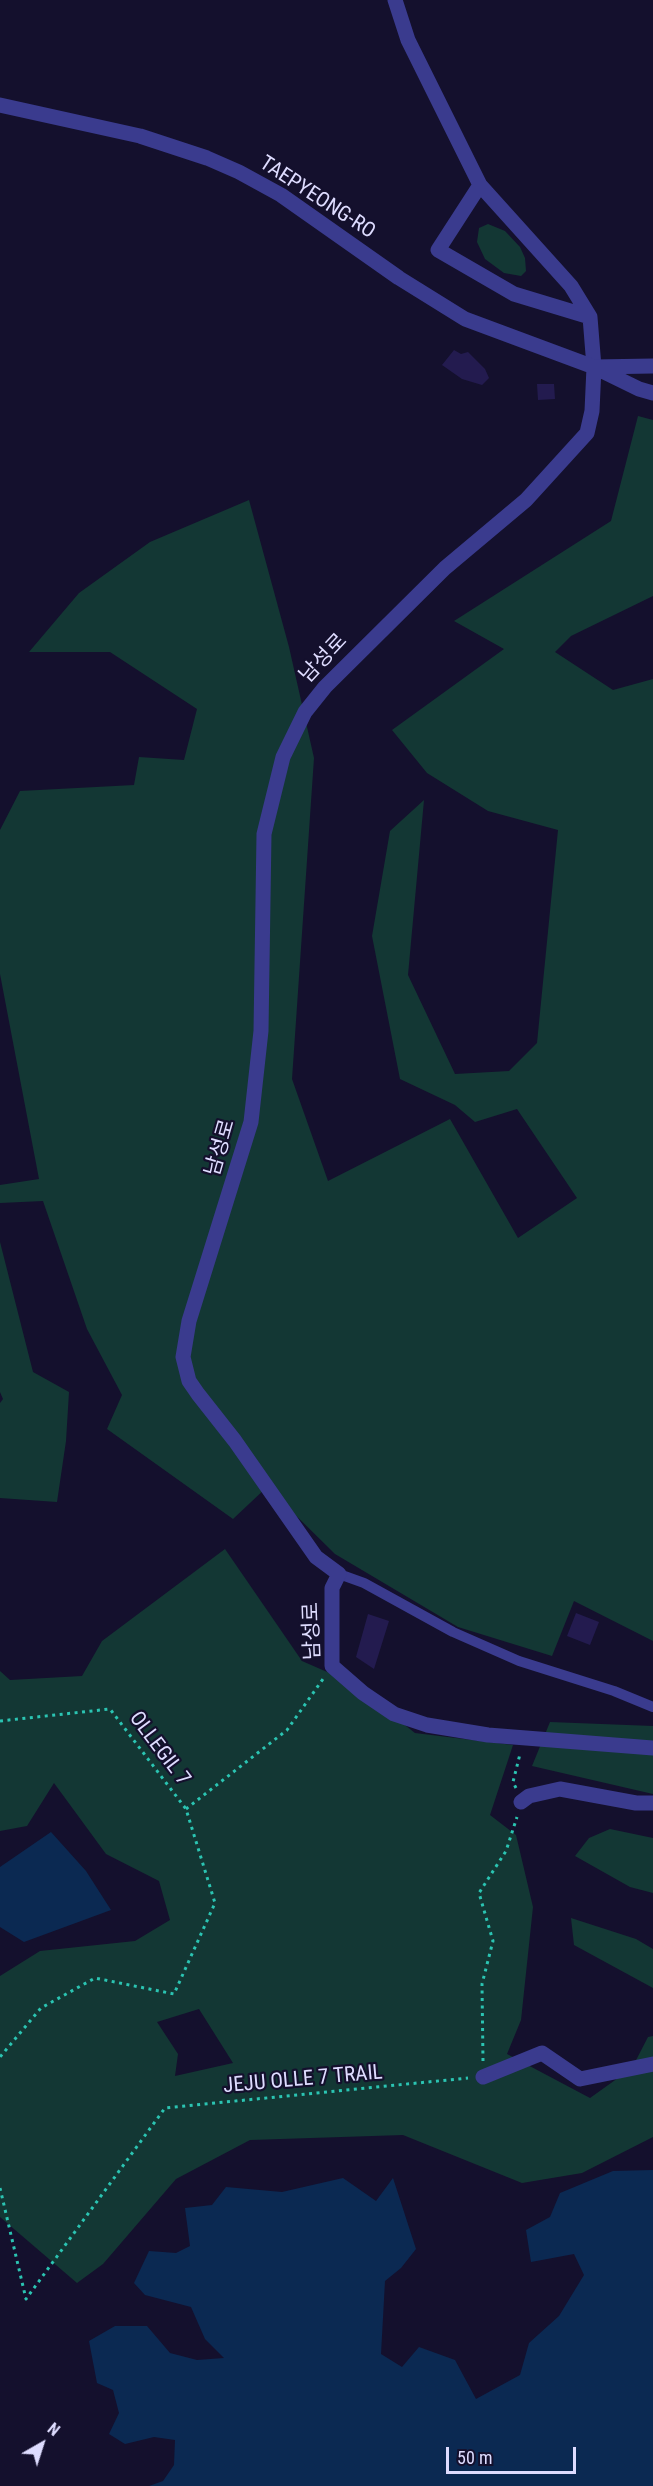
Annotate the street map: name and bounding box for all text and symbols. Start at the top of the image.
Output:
street label: TAEPYEONG-RO [254,151,380,245]
street label: 남성로 [295,629,353,689]
street label: 남성로 [201,1117,241,1179]
street label: 남성로 [299,1602,327,1660]
street label: OLLEGIL 7 [123,1707,195,1791]
street label: JEJU OLLE 7 TRAIL [222,2060,384,2100]
north arrow [12,2414,72,2474]
text: N [44,2419,63,2440]
scale bar [449,2435,580,2473]
text: 50 m [457,2447,492,2468]

